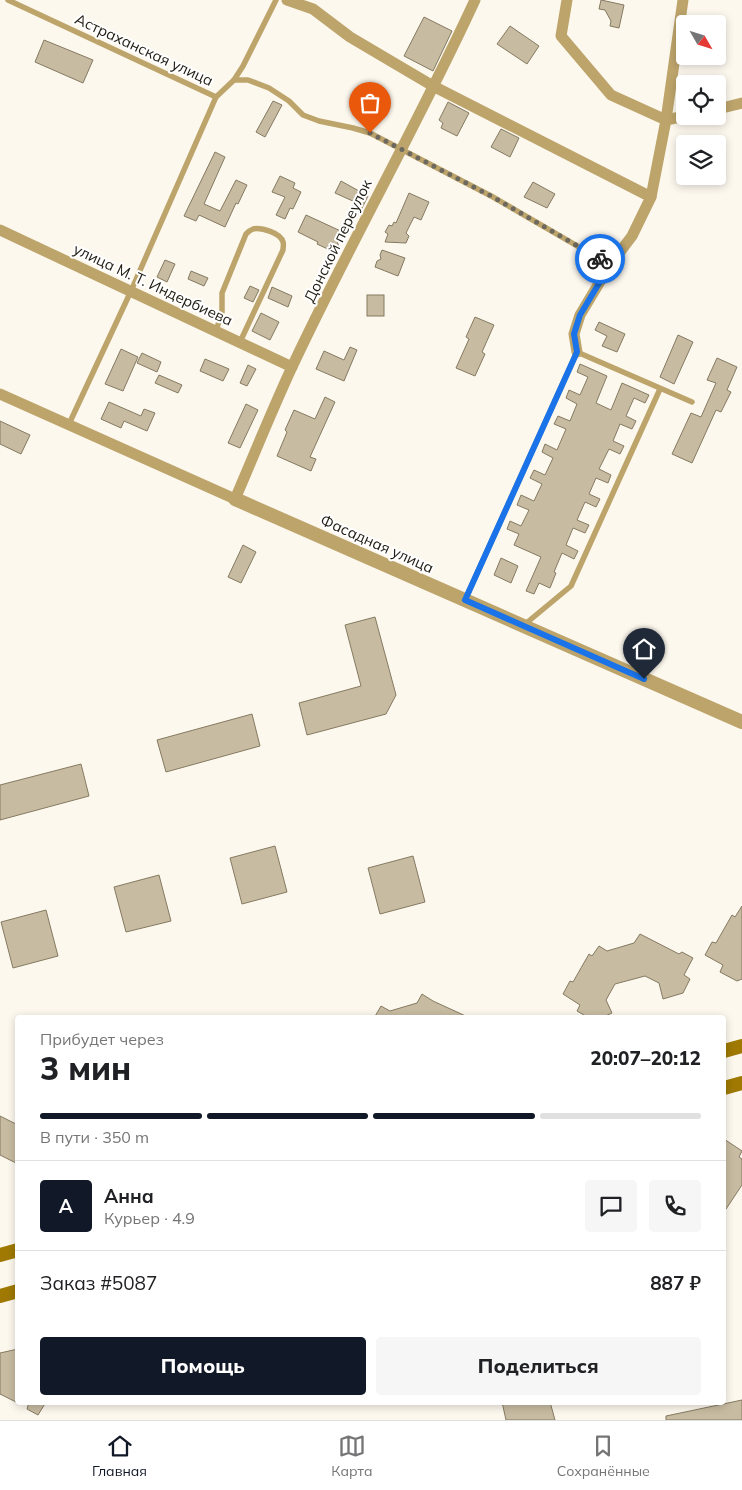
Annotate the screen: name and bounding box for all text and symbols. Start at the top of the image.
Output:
street label: Астраханская улица [72,9,216,90]
north arrow [676,15,726,65]
map controls [676,15,726,185]
button: locate [676,75,726,125]
pin [349,82,391,133]
icon: bag [356,89,384,117]
button: layers [676,135,726,185]
street label: Донской переулок [299,175,376,306]
courier [575,234,625,284]
street label: улица М. Т. Индербиева [71,239,236,330]
icon: bike [586,245,614,273]
street label: Фасадная улица [318,510,437,577]
pin [623,628,665,679]
icon: home [630,635,658,663]
text: Прибудет через [40,1029,164,1049]
text: 20:07–20:12 [590,1046,701,1070]
text: 3 мин [40,1048,131,1088]
text: В пути · 350 m [40,1127,149,1147]
button: chat [585,1180,637,1232]
button: phone [649,1180,701,1232]
text: Анна [104,1184,154,1208]
text: А [59,1194,73,1218]
text: Курьер · 4.9 [104,1208,195,1228]
text: Заказ #5087 [40,1271,157,1295]
text: 887 ₽ [650,1271,701,1295]
button: Помощь [40,1337,366,1395]
button: Поделиться [376,1337,701,1395]
tab: Главная [92,1432,147,1480]
tab: Карта [331,1432,372,1480]
tab: Сохранённые [557,1432,650,1480]

